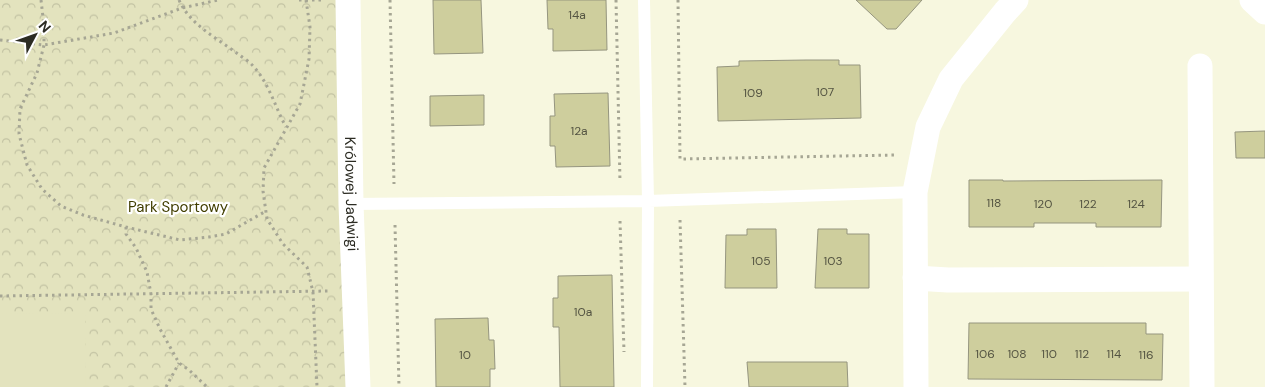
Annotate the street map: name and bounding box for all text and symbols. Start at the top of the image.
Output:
house number: 14a [568,7,586,23]
north arrow [10,10,60,60]
text: N [35,17,55,36]
house number: 107 [816,84,834,100]
house number: 109 [743,85,763,101]
house number: 12a [570,123,588,139]
street label: Królowej Jadwigi [340,137,363,252]
house number: 118 [987,195,1001,211]
house number: 120 [1034,196,1052,212]
house number: 122 [1079,196,1097,212]
house number: 124 [1127,196,1145,212]
park label: Park Sportowy [128,197,229,217]
house number: 105 [751,253,771,269]
house number: 103 [823,253,843,269]
house number: 10a [574,304,592,320]
house number: 106 [975,346,995,362]
house number: 108 [1007,346,1027,362]
house number: 110 [1041,346,1057,362]
house number: 112 [1075,346,1089,362]
house number: 114 [1107,346,1121,362]
house number: 10 [459,347,471,363]
house number: 116 [1138,347,1154,363]

